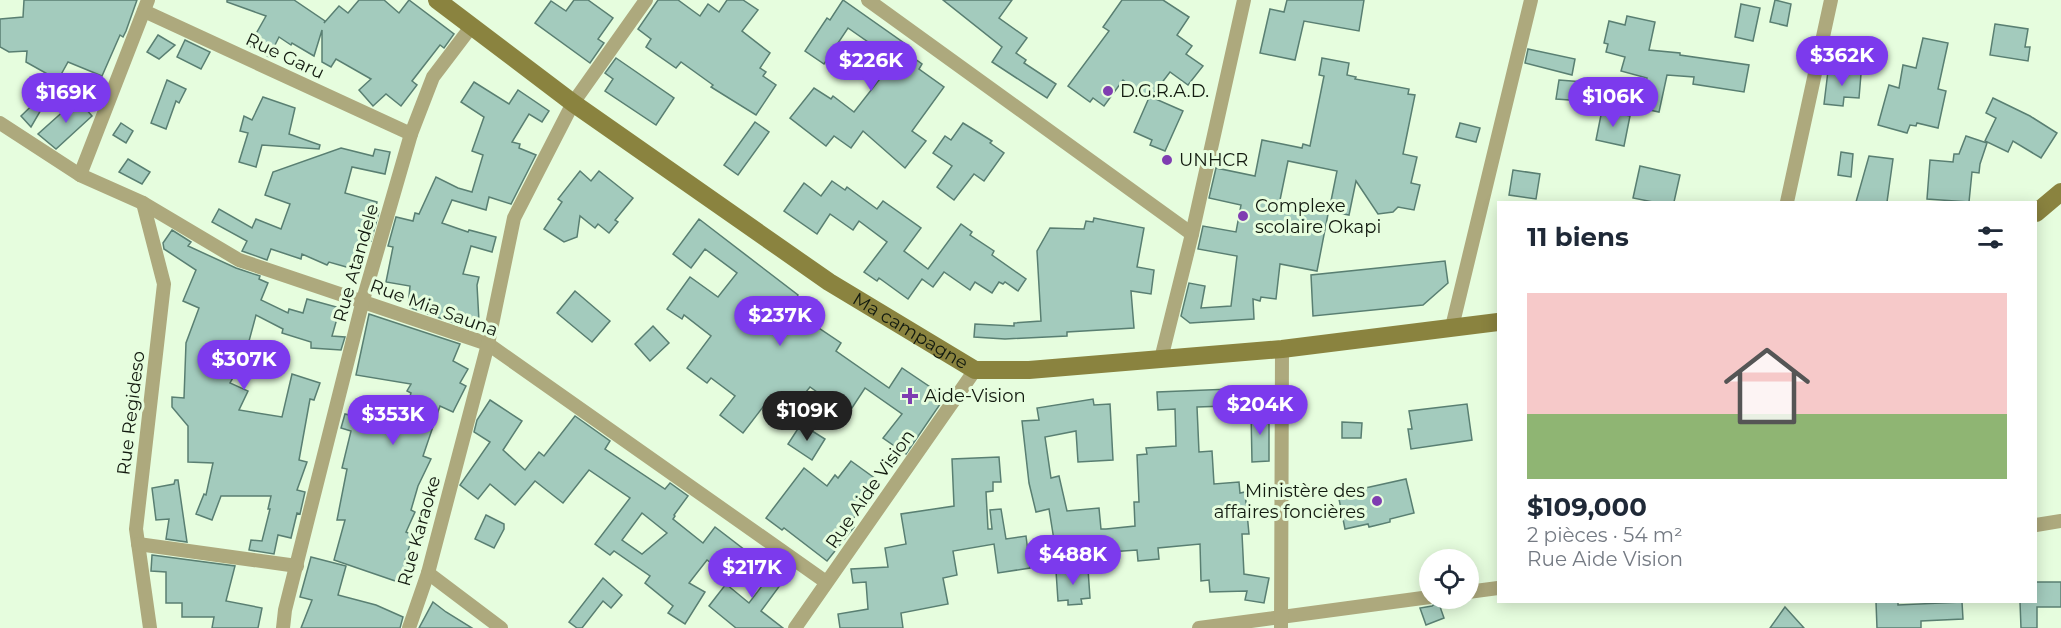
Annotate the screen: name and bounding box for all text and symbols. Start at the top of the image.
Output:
street label: Rue Garu [242,28,328,84]
pin: $362K [1800,36,1884,87]
pin: $226K [829,41,913,92]
text: $362K [1810,43,1874,67]
text: $226K [839,48,903,72]
pin: $169K [24,73,108,124]
pin: $106K [1571,77,1655,128]
text: $169K [36,80,96,104]
place label: D.G.R.A.D. [1120,80,1209,102]
marker: D.G.R.A.D. [1101,84,1115,98]
text: $106K [1582,84,1644,108]
place label: UNHCR [1179,149,1248,171]
marker: UNHCR [1160,153,1174,167]
place label: Complexe scolaire Okapi [1255,195,1381,238]
street label: Rue Atandele [329,201,383,325]
marker: Complexe scolaire Okapi [1236,209,1250,223]
text: 11 biens [1527,221,1629,253]
icon: filters [1974,221,2007,254]
street label: Rue Mia Sauna [367,275,501,341]
street label: Ma campagne [849,288,972,374]
pin: $237K [738,296,822,347]
text: $237K [748,303,812,327]
icon: home [1713,332,1821,440]
pin: $307K [202,340,286,391]
text: $307K [211,347,277,371]
street label: Rue Regideso [112,350,150,476]
place label: Aide-Vision [924,385,1026,407]
pin: $204K [1218,385,1302,436]
marker: Aide-Vision [901,387,919,405]
pin: $109K [765,391,849,442]
text: $204K [1227,392,1293,416]
pin: $353K [351,395,435,446]
text: $109K [776,398,838,422]
text: $353K [362,402,424,426]
street label: Rue Aide Vision [821,425,919,553]
street label: Rue Karaoke [393,473,445,589]
place label: Ministère des affaires foncières [1214,480,1365,523]
text: $109,000 [1527,491,1647,523]
marker: Ministère des affaires foncières [1370,494,1384,508]
text: 2 pièces · 54 m² [1527,523,1683,547]
pin: $488K [1031,535,1115,586]
text: $488K [1039,542,1107,566]
text: Rue Aide Vision [1527,547,1683,571]
pin: $217K [710,548,794,599]
map controls [1419,549,1479,609]
button: locate [1419,549,1479,609]
text: $217K [722,555,782,579]

